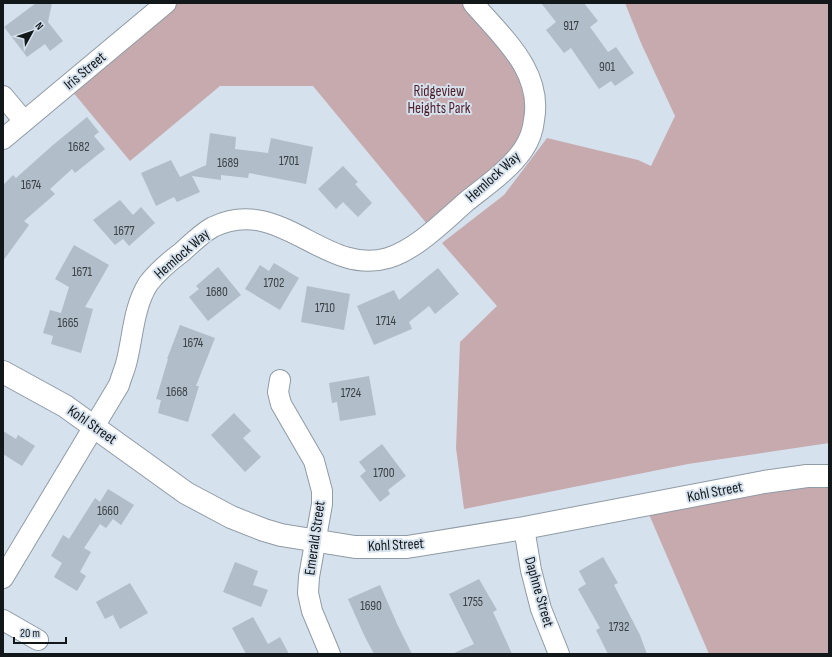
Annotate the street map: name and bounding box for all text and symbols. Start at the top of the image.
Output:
north arrow [12,12,52,52]
house number: 917 [563,18,580,34]
text: N [32,19,46,32]
street label: Iris Street [60,48,110,94]
house number: 901 [599,59,616,75]
park label: Ridgeview Heights Park [407,82,471,118]
house number: 1682 [68,139,90,155]
street label: Hemlock Way [462,147,524,207]
house number: 1701 [279,153,299,169]
house number: 1689 [217,155,239,171]
house number: 1674 [21,177,42,193]
house number: 1677 [114,223,135,239]
street label: Hemlock Way [150,225,214,283]
house number: 1671 [72,264,92,280]
house number: 1702 [264,275,284,291]
house number: 1680 [206,284,228,300]
house number: 1710 [315,300,335,316]
house number: 1714 [376,313,396,329]
house number: 1665 [57,315,79,331]
house number: 1674 [183,335,204,351]
house number: 1668 [166,384,188,400]
house number: 1724 [341,385,362,401]
street label: Kohl Street [64,401,121,449]
house number: 1700 [373,465,395,481]
street label: Kohl Street [686,477,745,507]
street label: Emerald Street [300,499,330,576]
house number: 1660 [97,503,119,519]
street label: Kohl Street [368,534,425,556]
street label: Daphne Street [520,555,558,630]
house number: 1755 [463,594,483,610]
house number: 1690 [360,598,382,614]
scale bar [14,619,66,645]
house number: 1732 [609,619,629,635]
text: 20 m [20,626,40,641]

